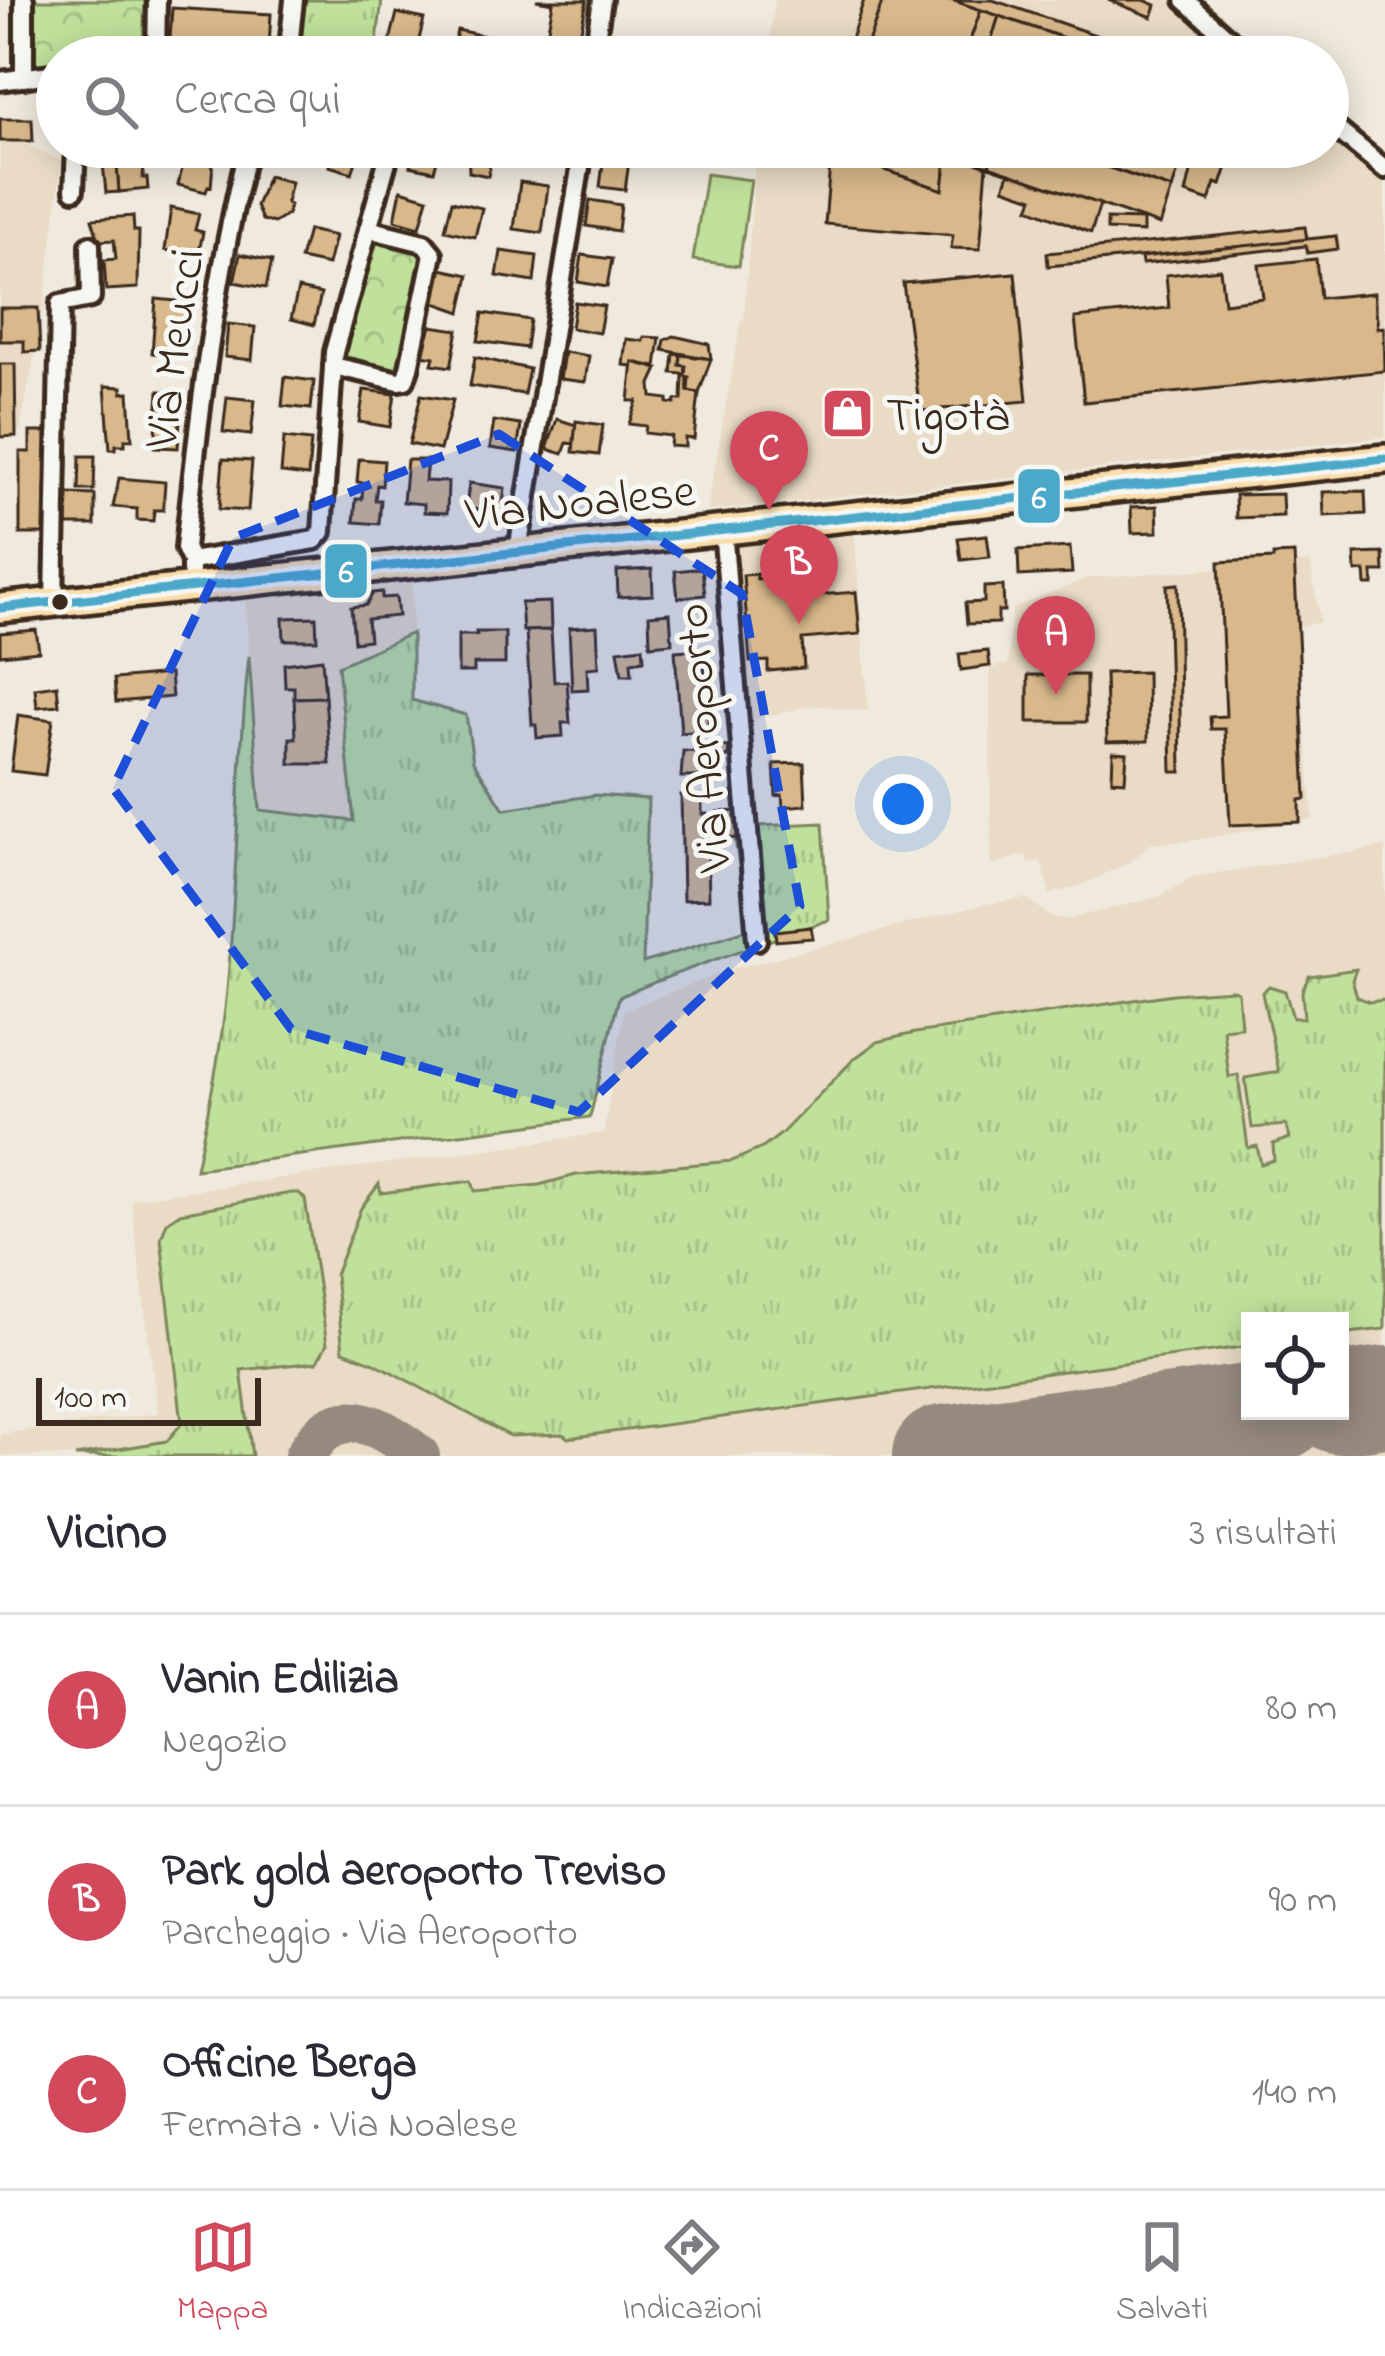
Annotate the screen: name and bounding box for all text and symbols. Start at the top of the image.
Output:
search box [36,36,1349,168]
icon: search [78,69,144,135]
text: Cerca qui [174,69,341,135]
street label: Via Meucci [128,244,226,454]
place label: Tigotà [886,383,1009,454]
shop icon: Tigotà [819,385,875,441]
pin: C [730,411,808,510]
street label: Via Noalese [461,458,699,552]
line badge: 6 [1016,467,1062,525]
text: 6 [1032,476,1047,524]
pin: B [760,525,838,624]
line badge: 6 [323,542,369,600]
text: 6 [339,550,354,598]
unlabelled marker [49,591,71,613]
pin: A [1017,596,1095,695]
street label: Via Aeroporto [659,600,753,876]
your location [873,774,933,834]
map controls [1241,1312,1349,1420]
button: locate [1241,1312,1349,1420]
scale bar [36,1372,261,1425]
text: 100 m [54,1375,127,1423]
text: Vicino [48,1497,167,1572]
text: 3 risultati [1189,1506,1337,1563]
text: Vanin Edilizia [162,1648,399,1714]
text: A [75,1681,99,1738]
text: 80 m [1266,1681,1337,1738]
text: Negozio [162,1714,287,1771]
text: Park gold aeroporto Treviso [162,1840,666,1906]
text: B [74,1873,100,1930]
text: 90 m [1268,1873,1337,1930]
text: Parcheggio · Via Aeroporto [162,1906,578,1963]
text: Officine Berga [162,2032,417,2098]
text: C [76,2065,98,2122]
text: 140 m [1252,2065,1337,2122]
text: Fermata · Via Noalese [162,2098,517,2155]
tab: Mappa [177,2214,268,2334]
tab: Indicazioni [622,2214,762,2334]
tab: Salvati [1116,2214,1208,2334]

